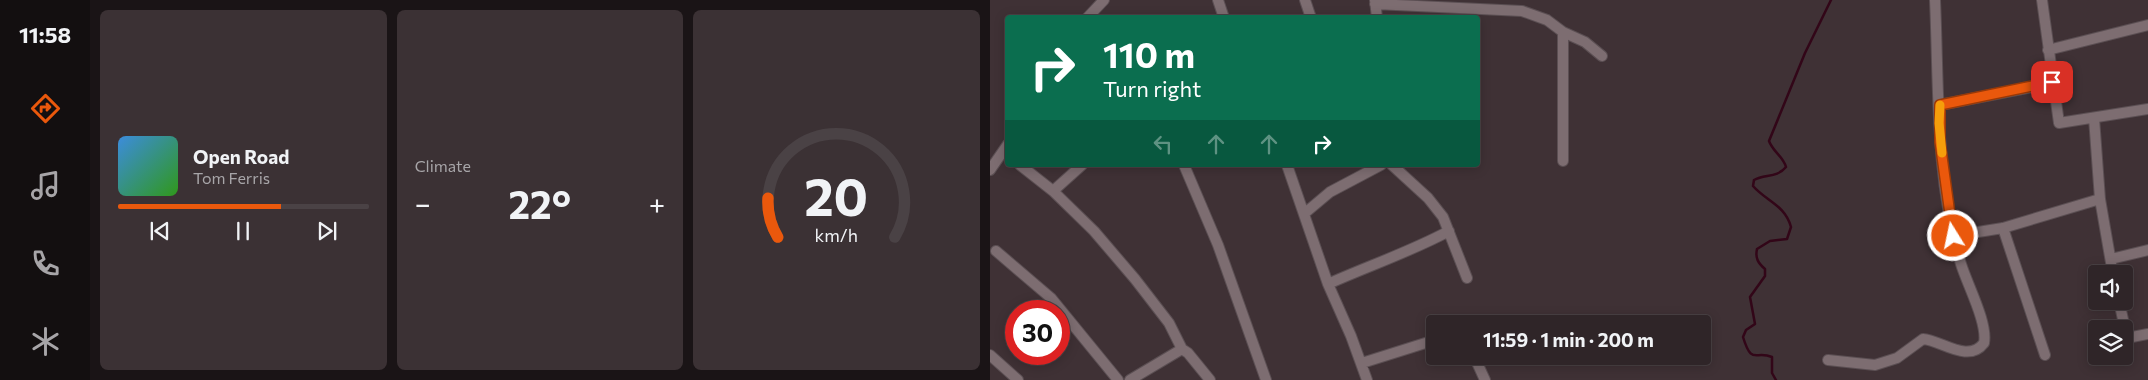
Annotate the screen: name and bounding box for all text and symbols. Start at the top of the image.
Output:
text: 11:58 [19,21,71,48]
text: 110 m [1103,32,1195,75]
icon: right [1020,35,1085,100]
pin [2031,61,2073,103]
icon: arrive [2038,68,2066,96]
text: Turn right [1103,75,1201,102]
icon: directions [28,91,63,126]
icon: left [1149,130,1177,158]
icon: ahead [1202,130,1230,158]
icon: ahead [1255,130,1283,158]
icon: right [1308,130,1336,158]
text: Open Road [193,145,289,168]
text: Climate [415,156,471,175]
text: 20 [805,163,869,227]
icon: music [28,168,63,203]
text: Tom Ferris [193,168,270,187]
text: 22° [508,180,571,227]
text: − [415,186,431,220]
text: + [649,186,665,220]
position arrow [1926,209,1978,261]
icon: previous [146,217,174,245]
icon: pause [229,217,257,245]
icon: next [313,217,341,245]
text: km/h [815,224,858,246]
icon: phone [28,246,63,281]
map controls [2088,265,2133,365]
button: sound [2088,265,2133,310]
speed limit sign: 30 [1005,300,1070,365]
button: layers [2088,320,2133,365]
icon: climate [28,324,63,359]
text: 11:59 · 1 min · 200 m [1483,328,1654,351]

